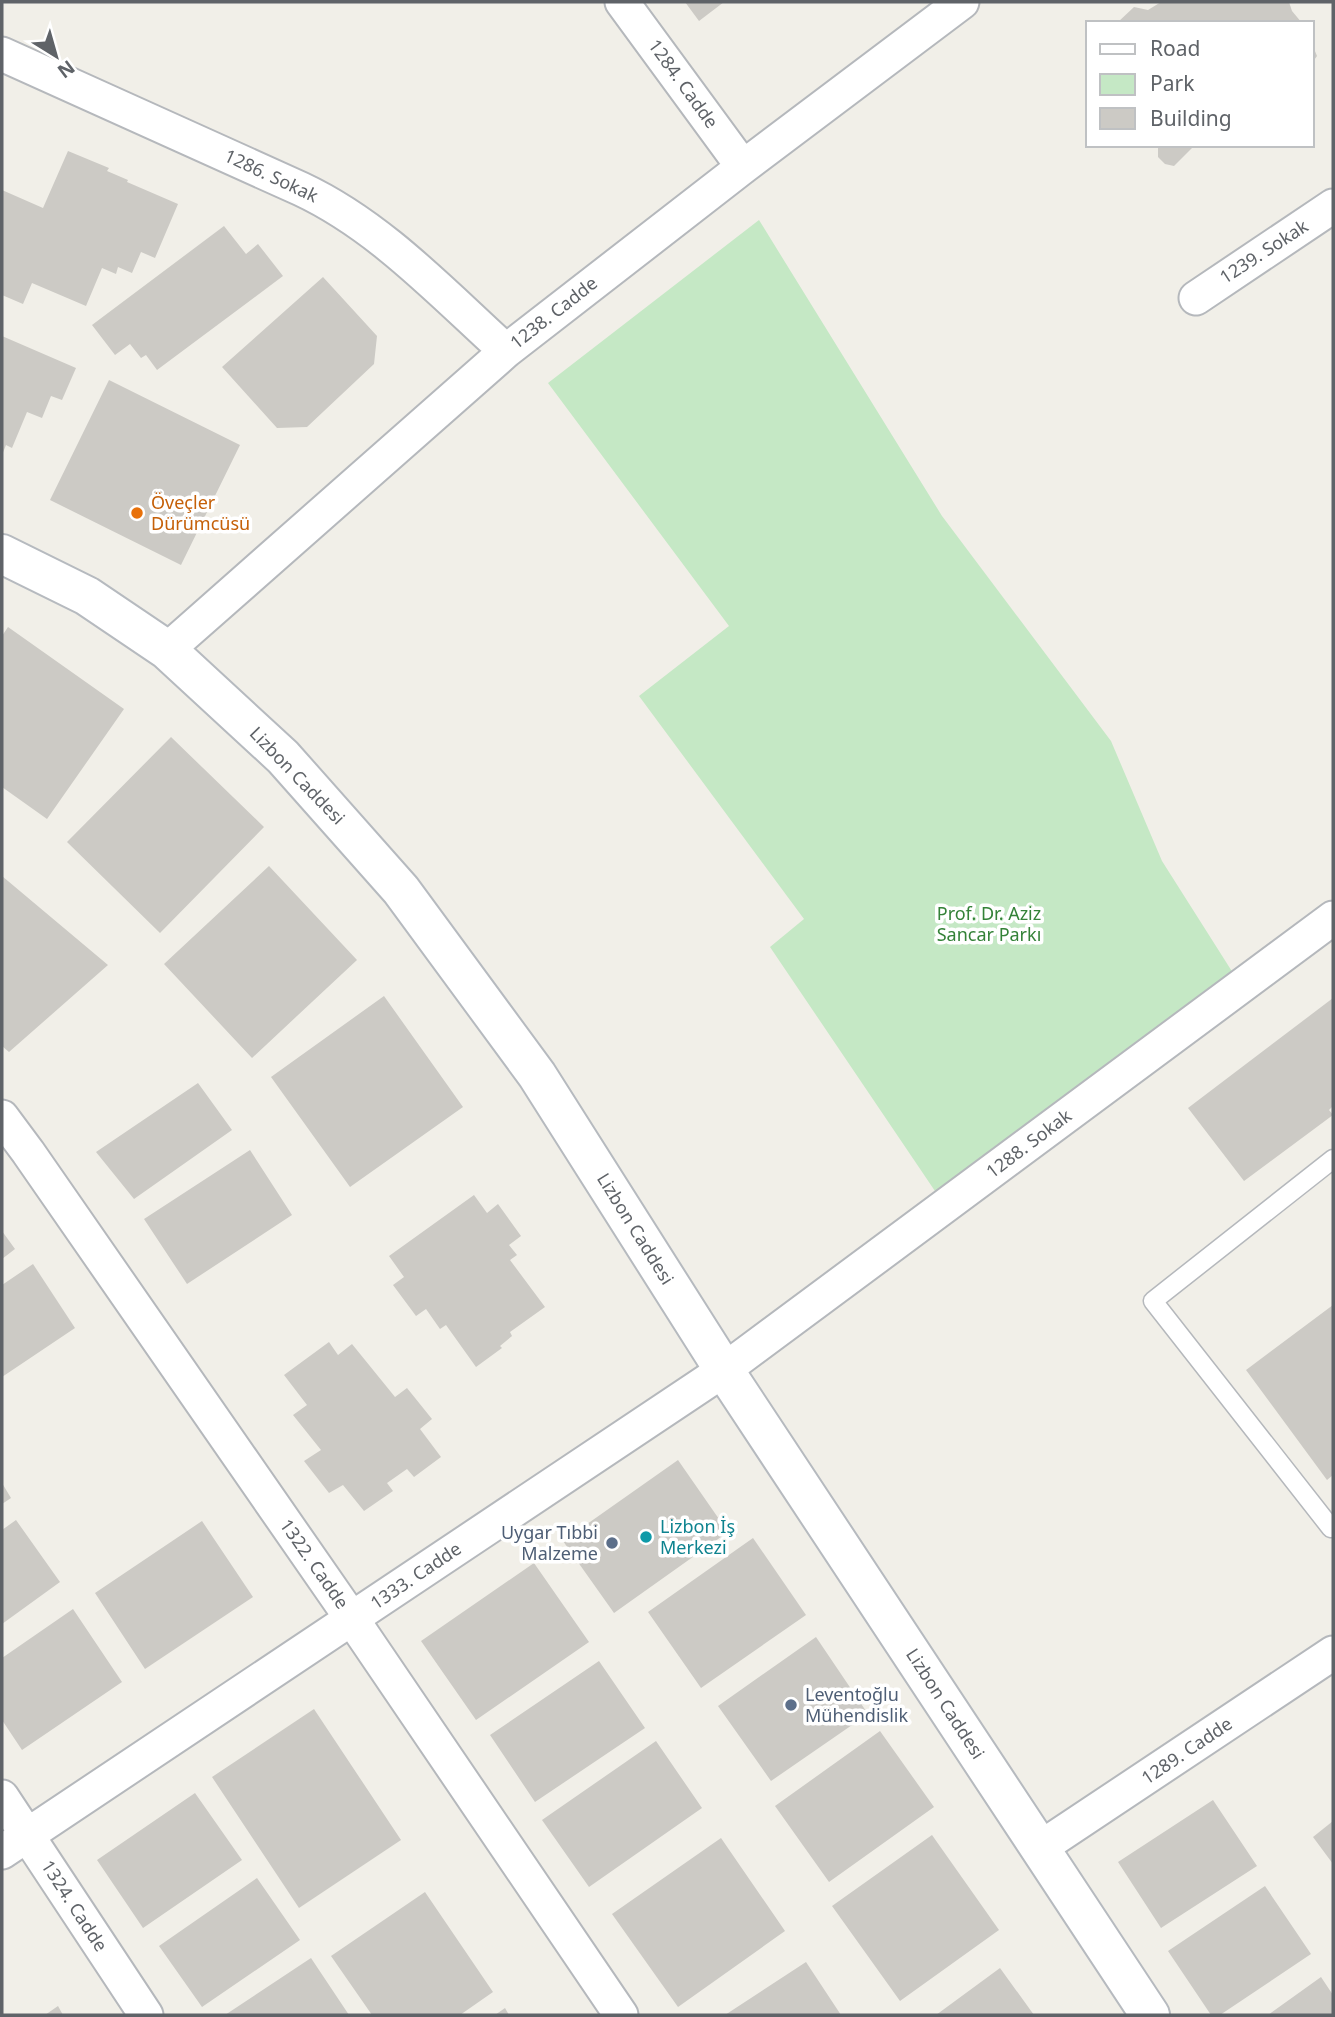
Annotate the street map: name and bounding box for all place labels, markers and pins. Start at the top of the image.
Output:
place label: Öveçler Dürümcüsü [151,490,250,535]
marker: Öveçler Dürümcüsü [129,505,145,521]
place label: Lizbon İş Merkezi [660,1514,735,1559]
place label: Uygar Tıbbi Malzeme [501,1520,598,1565]
marker: Lizbon İş Merkezi [638,1529,654,1545]
marker: Uygar Tıbbi Malzeme [604,1535,620,1551]
place label: Leventoğlu Mühendislik [805,1682,908,1727]
marker: Leventoğlu Mühendislik [783,1697,799,1713]

